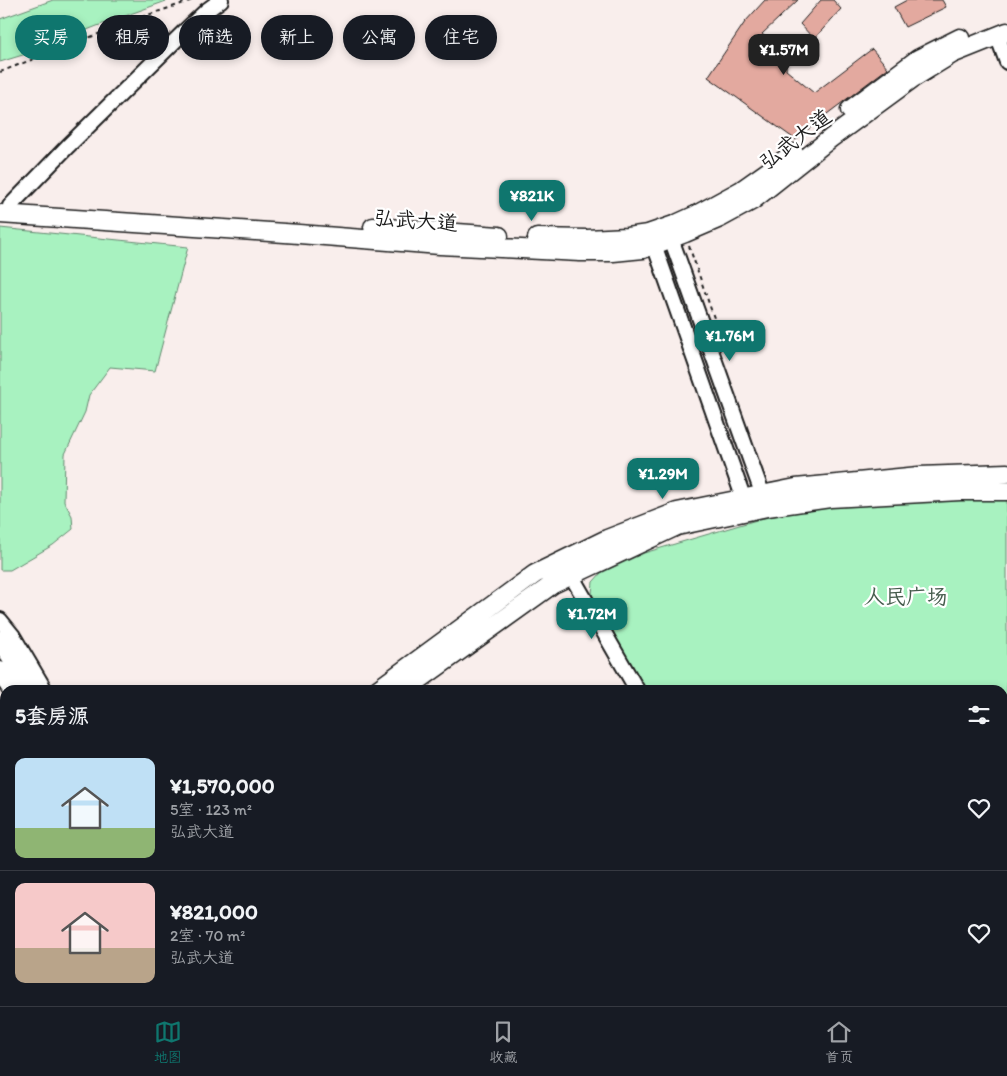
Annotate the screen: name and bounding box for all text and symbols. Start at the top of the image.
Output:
chip: 买房 [15,15,87,60]
chip: 租房 [97,15,169,60]
chip: 筛选 [179,15,251,60]
chip: 新上 [261,15,333,60]
chip: 公寓 [343,15,415,60]
chip: 住宅 [425,15,497,60]
pin: ¥1.57M [743,34,825,76]
text: ¥1.57M [759,40,809,59]
street label: 弘武大道 [754,103,836,175]
pin: ¥821K [497,180,567,222]
text: ¥821K [510,186,554,205]
street label: 弘武大道 [373,205,459,235]
pin: ¥1.76M [689,320,771,362]
text: ¥1.76M [705,326,755,345]
pin: ¥1.29M [622,458,704,500]
text: ¥1.29M [638,464,688,483]
park label: 人民广场 [864,584,948,609]
pin: ¥1.72M [551,598,633,640]
text: ¥1.72M [567,604,617,623]
icon: filters [965,701,993,729]
text: 5套房源 [15,703,89,728]
text: ¥1,570,000 [170,773,275,798]
icon: home [55,778,115,838]
icon: heart [965,794,993,822]
text: 5室 · 123 m² [170,800,252,819]
text: 弘武大道 [170,822,234,841]
text: ¥821,000 [170,899,258,924]
icon: home [55,903,115,963]
icon: heart [965,919,993,947]
text: 2室 · 70 m² [170,926,245,945]
text: 弘武大道 [170,948,234,967]
tab: 地图 [154,1018,182,1066]
tab: 收藏 [489,1018,517,1066]
tab: 首页 [825,1018,853,1066]

